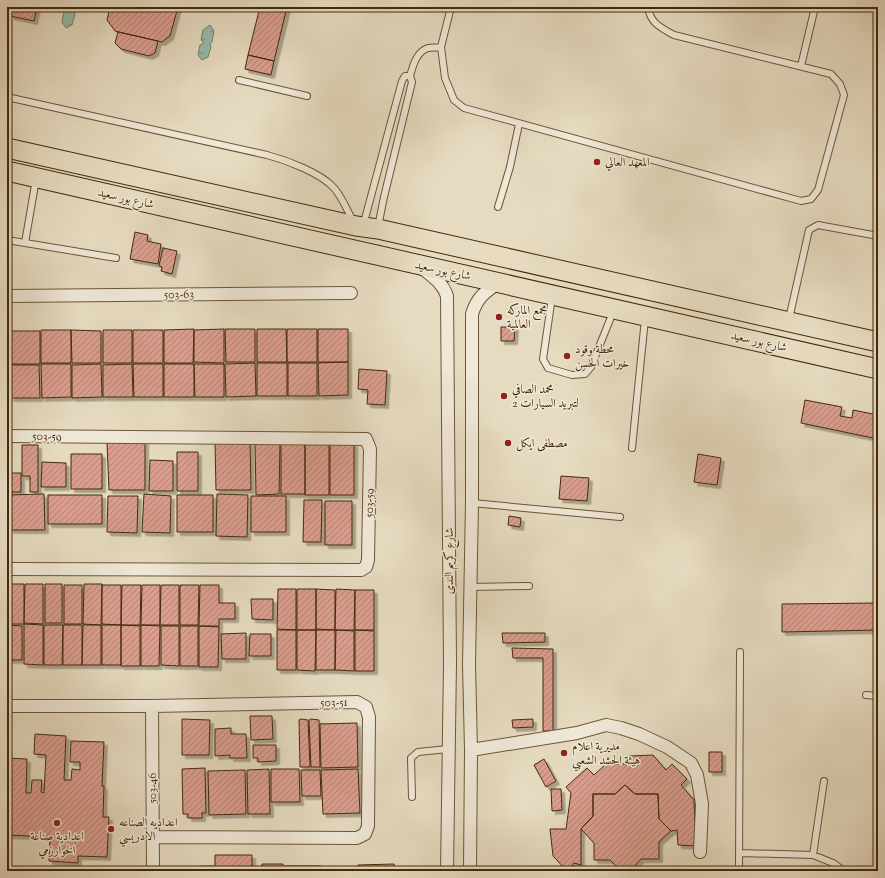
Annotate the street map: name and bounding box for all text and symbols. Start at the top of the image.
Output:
place label: المعهد العالي [605,154,650,172]
marker: المعهد العالي [592,157,602,167]
street label: شارع بور سعيد [96,184,156,215]
street label: شارع بور سعيد [413,256,473,287]
street label: 503-63 [163,286,194,304]
place label: مجمع الماركه العالمية [507,302,547,334]
marker: مجمع الماركه العالمية [494,312,504,322]
street label: شارع بور سعيد [729,327,789,358]
place label: محطة وقود خيرات الحسن [575,341,630,373]
marker: محطة وقود خيرات الحسن [562,351,572,361]
place label: محمد الصافي لتبريد السيارات 2 [512,381,579,413]
marker: محمد الصافي لتبريد السيارات 2 [499,391,509,401]
street label: 503-59 [31,428,62,446]
place label: مصطفى ايكل [516,435,568,453]
marker: مصطفى ايكل [503,438,513,448]
street label: 503-59 [361,488,379,519]
street label: شارع كريم الندى [441,527,460,594]
street label: 503-51 [319,694,348,712]
place label: مديرية اعلام هيئة الحشد الشعبي [572,738,640,772]
marker: مديرية اعلام هيئة الحشد الشعبي [559,748,569,758]
street label: 503-46 [144,773,162,804]
place label: اعداديه الصناعه الادريسي [119,814,178,847]
marker: اعدادية صناعة الخوارزمي [52,818,62,828]
marker: اعداديه الصناعه الادريسي [106,824,116,834]
place label: اعدادية صناعة الخوارزمي [30,828,84,860]

